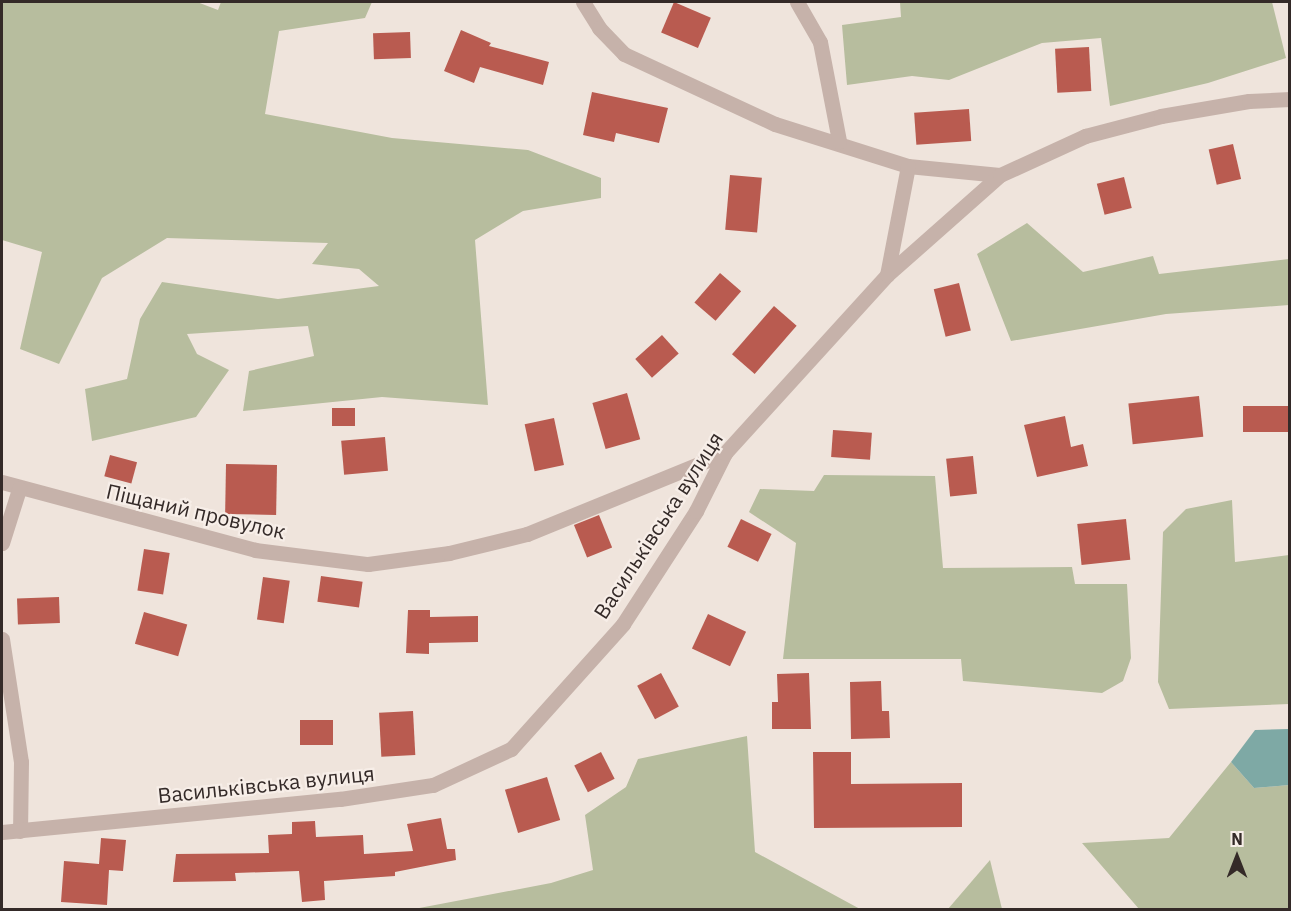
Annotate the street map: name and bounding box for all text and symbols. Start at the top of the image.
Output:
street label: Васильківська вулиця [588,427,728,623]
street label: Піщаний провулок [104,478,288,544]
street label: Васильківська вулиця [156,760,376,808]
north arrow [1207,827,1267,887]
text: N [1231,829,1243,849]

